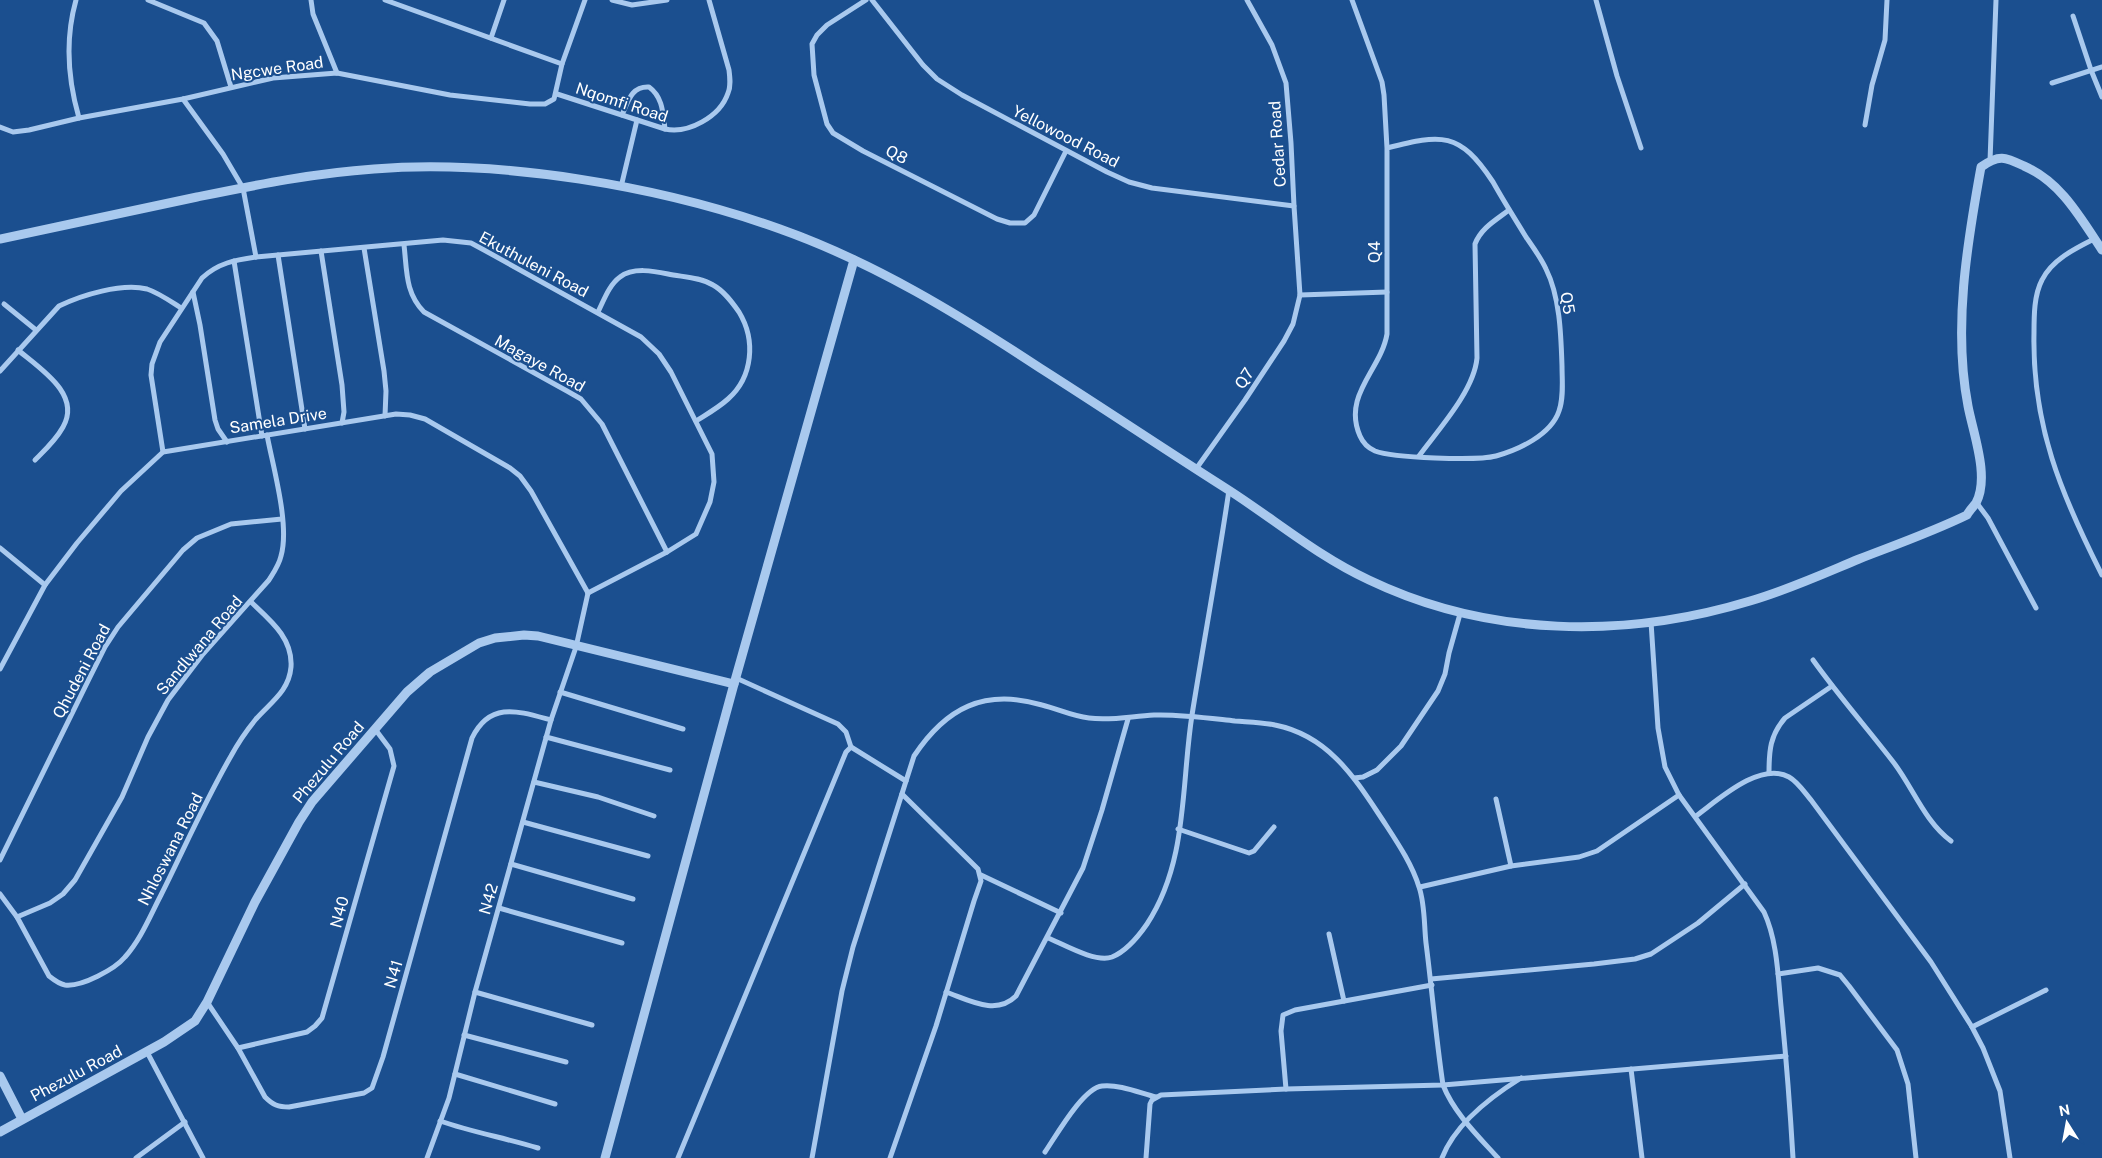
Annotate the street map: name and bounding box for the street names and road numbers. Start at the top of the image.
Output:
street label: Ngcwe Road [230,53,325,84]
street label: Nqomfi Road [573,79,670,126]
street label: Cedar Road [1265,100,1290,188]
street label: Yellowood Road [1009,101,1122,172]
street label: Q8 [883,141,911,168]
street label: Ekuthuleni Road [476,228,592,301]
street label: Q4 [1365,241,1384,263]
street label: Q5 [1556,290,1579,316]
street label: Magaye Road [491,331,588,396]
street label: Q7 [1231,364,1258,392]
street label: Samela Drive [228,403,328,438]
street label: Sandlwana Road [152,592,246,699]
street label: Qhudeni Road [49,621,114,722]
street label: Phezulu Road [289,718,368,807]
street label: Nhloswana Road [134,790,207,909]
street label: N42 [475,881,502,917]
street label: N40 [326,894,353,930]
street label: N41 [380,958,407,991]
street label: Phezulu Road [27,1041,125,1106]

